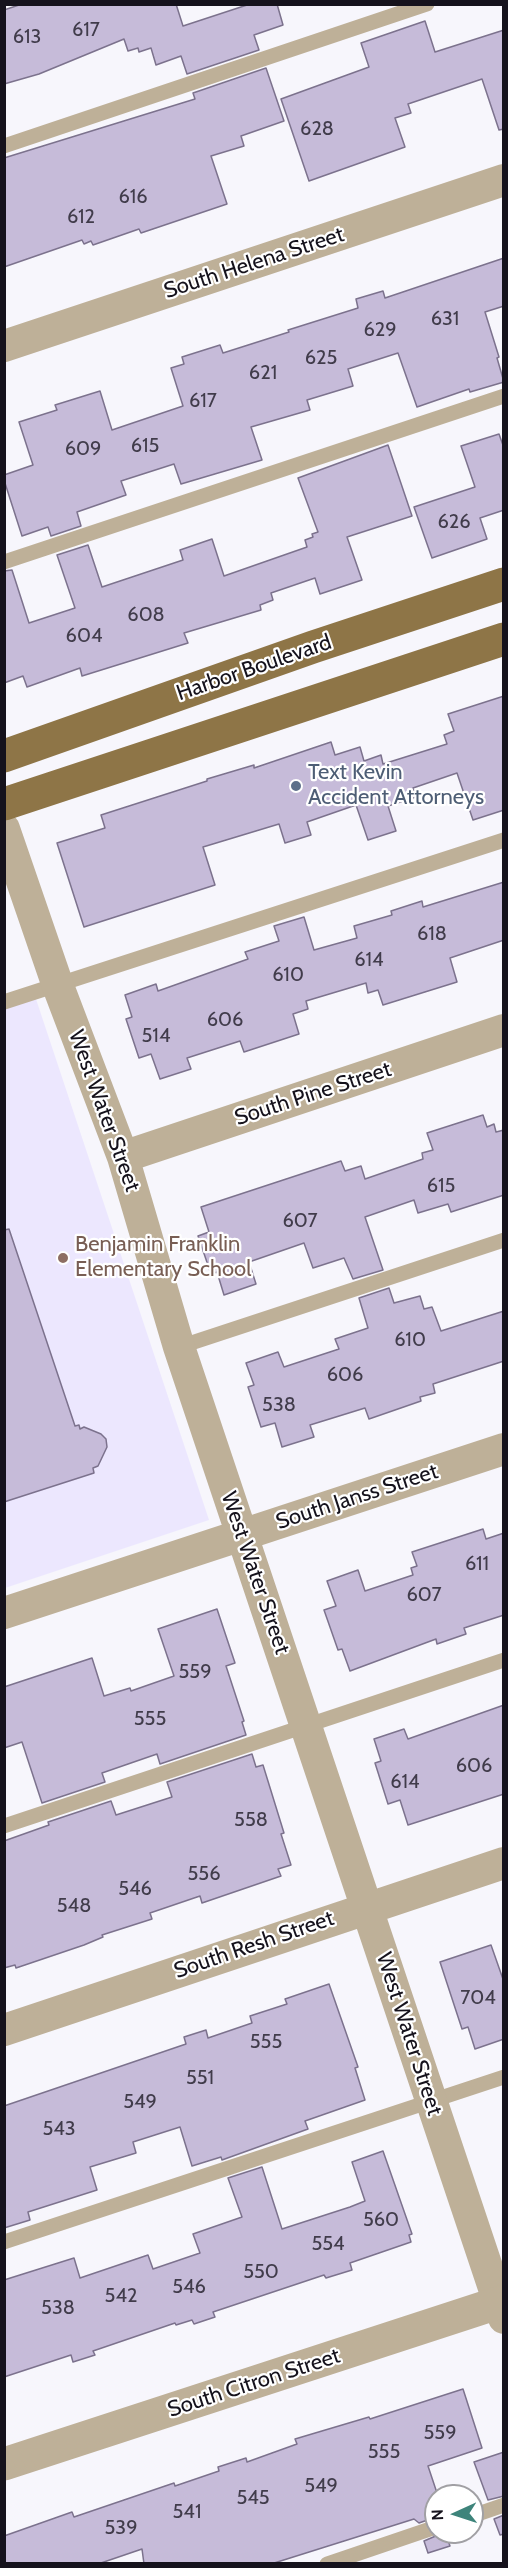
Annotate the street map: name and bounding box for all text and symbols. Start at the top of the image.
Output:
house number: 617 [72,18,100,42]
house number: 613 [13,25,41,49]
house number: 628 [300,117,334,141]
house number: 616 [118,185,148,209]
house number: 612 [67,205,95,229]
street label: South Helena Street [161,221,347,305]
house number: 631 [431,307,459,331]
house number: 629 [363,318,397,342]
house number: 625 [305,346,337,370]
house number: 621 [249,361,277,385]
house number: 617 [189,389,217,413]
house number: 615 [131,434,159,458]
house number: 609 [65,437,101,461]
house number: 626 [437,510,471,534]
house number: 608 [127,603,165,627]
house number: 604 [66,624,102,648]
street label: Harbor Boulevard [173,629,335,707]
place label: Text Kevin Accident Attorneys [308,760,484,812]
marker: Text Kevin Accident Attorneys [289,779,303,793]
house number: 618 [417,922,447,946]
house number: 614 [354,948,384,972]
house number: 610 [272,963,304,987]
house number: 606 [207,1008,243,1032]
house number: 514 [142,1024,170,1048]
street label: West Water Street [63,1027,145,1195]
street label: South Pine Street [231,1056,395,1132]
house number: 615 [427,1174,455,1198]
house number: 607 [282,1209,318,1233]
place label: Benjamin Franklin Elementary School [75,1232,251,1284]
marker: Benjamin Franklin Elementary School [56,1251,70,1265]
house number: 610 [394,1328,426,1352]
house number: 606 [327,1363,363,1387]
house number: 538 [262,1393,296,1417]
street label: South Janss Street [273,1458,441,1536]
street label: West Water Street [215,1488,295,1658]
house number: 611 [465,1552,489,1576]
house number: 607 [406,1583,442,1607]
house number: 559 [179,1660,211,1684]
house number: 555 [134,1707,166,1731]
house number: 606 [456,1754,492,1778]
house number: 614 [390,1770,420,1794]
house number: 558 [234,1808,268,1832]
house number: 556 [188,1862,220,1886]
house number: 546 [118,1877,152,1901]
house number: 548 [57,1894,91,1918]
street label: South Resh Street [171,1905,337,1985]
street label: West Water Street [370,1949,448,2119]
house number: 704 [460,1986,496,2010]
house number: 555 [250,2030,282,2054]
house number: 551 [186,2066,214,2090]
house number: 549 [123,2090,157,2114]
house number: 543 [42,2117,76,2141]
house number: 560 [363,2208,399,2232]
house number: 554 [311,2232,345,2256]
house number: 550 [243,2260,279,2284]
house number: 546 [172,2275,206,2299]
house number: 542 [105,2284,137,2308]
house number: 538 [41,2296,75,2320]
street label: South Citron Street [165,2343,343,2423]
house number: 559 [424,2421,456,2445]
house number: 555 [368,2440,400,2464]
house number: 549 [304,2474,338,2498]
north arrow [424,2484,484,2544]
house number: 545 [236,2486,270,2510]
house number: 541 [173,2500,201,2524]
text: N [428,2509,447,2521]
house number: 539 [105,2516,137,2540]

